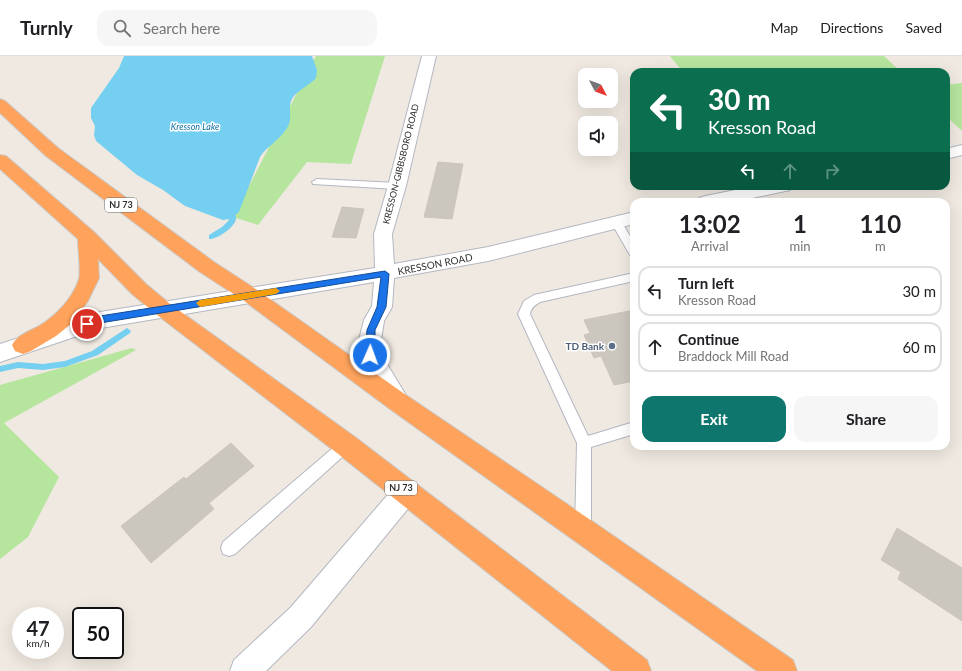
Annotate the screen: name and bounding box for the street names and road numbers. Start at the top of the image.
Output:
street label: KRESSON-GIBBSBORO ROAD [380,103,421,225]
road number: NJ 73 [105,198,137,212]
street label: KRESSON ROAD [396,251,474,277]
road number: NJ 73 [385,481,417,495]

